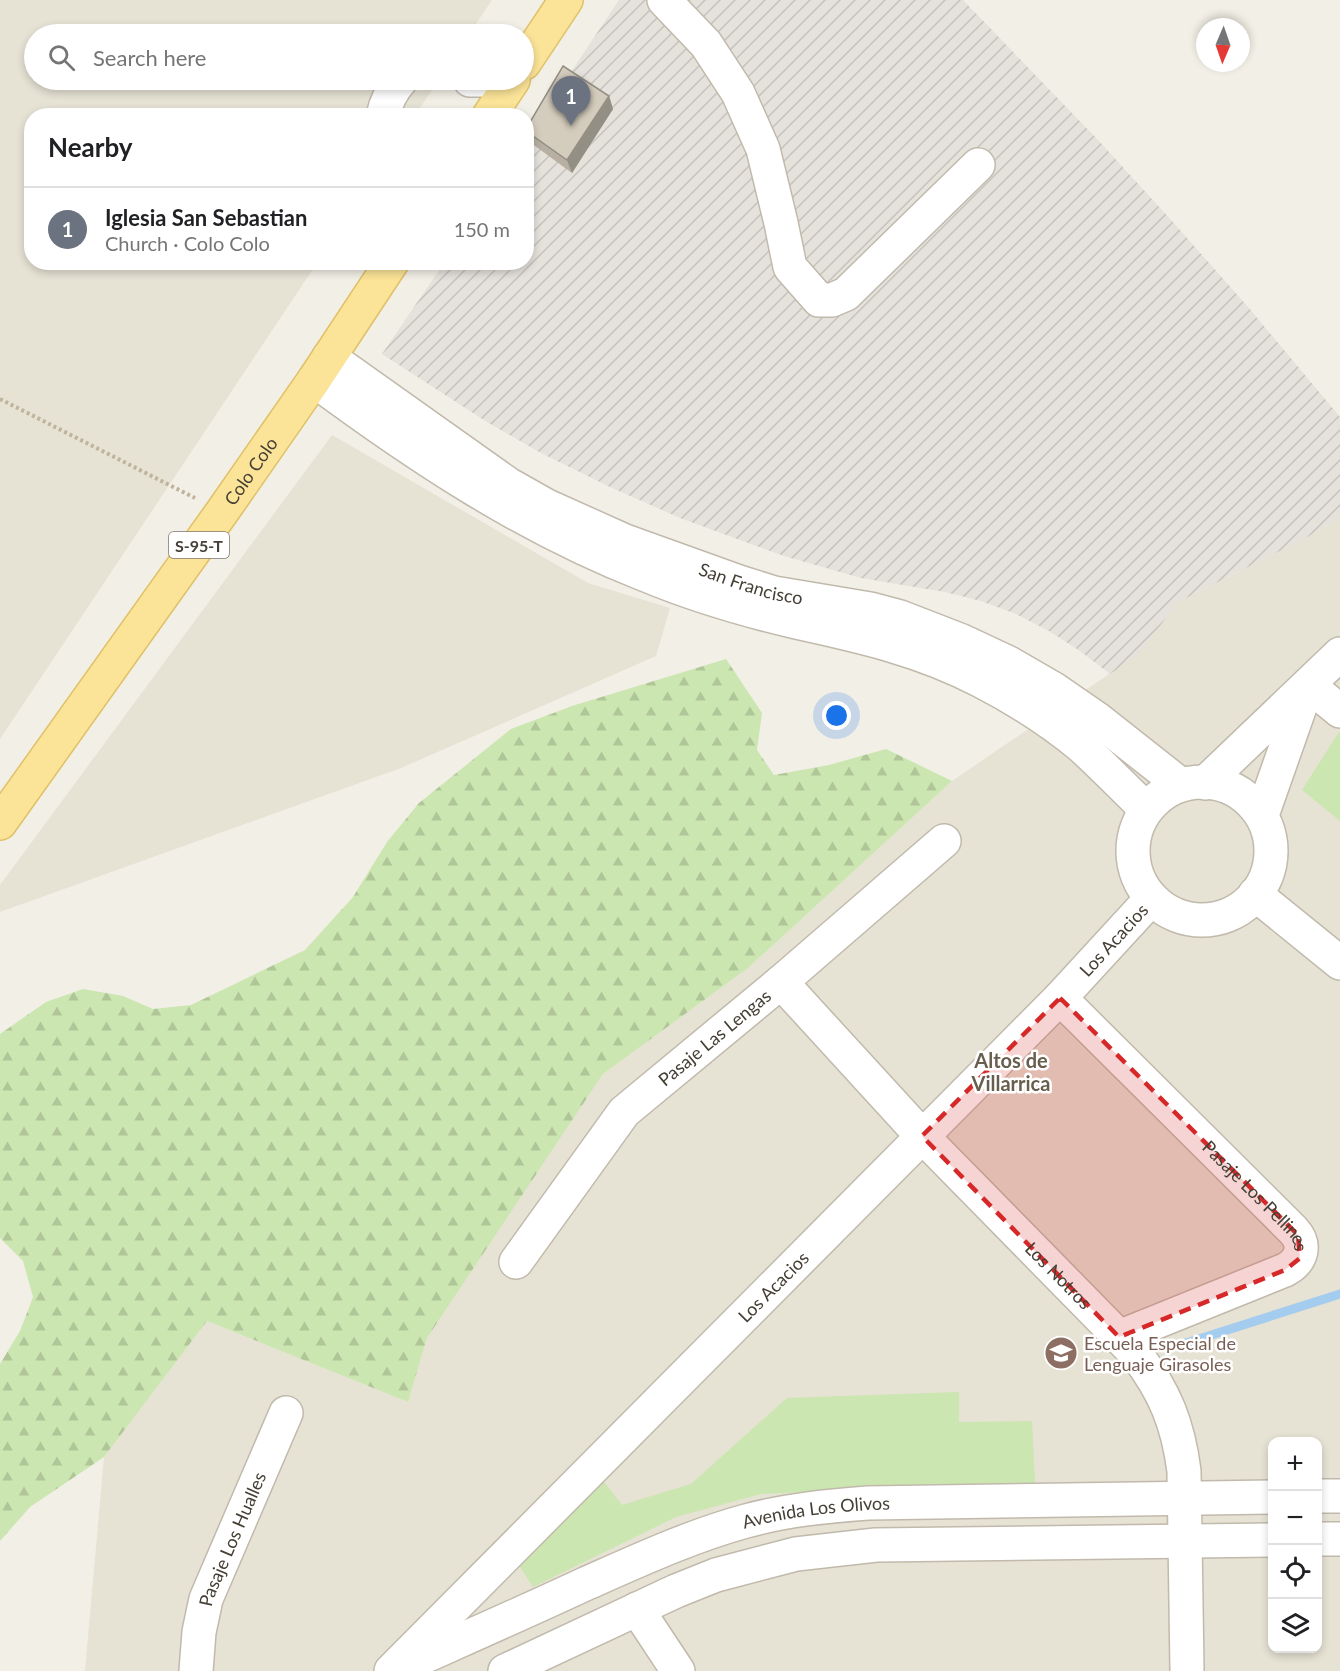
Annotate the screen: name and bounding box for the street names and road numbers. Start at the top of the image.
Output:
street label: Colo Colo [219,433,282,509]
road number: S-95-T [169,532,229,558]
street label: San Francisco [696,558,805,609]
street label: Los Acacios [1075,899,1153,981]
street label: Pasaje Las Lengas [653,984,775,1090]
street label: Pasaje Los Pellines [1198,1136,1312,1252]
street label: Los Notros [1021,1237,1097,1314]
street label: Los Acacios [733,1246,813,1327]
street label: Pasaje Los Hualles [194,1468,270,1608]
street label: Avenida Los Olivos [740,1492,890,1533]

